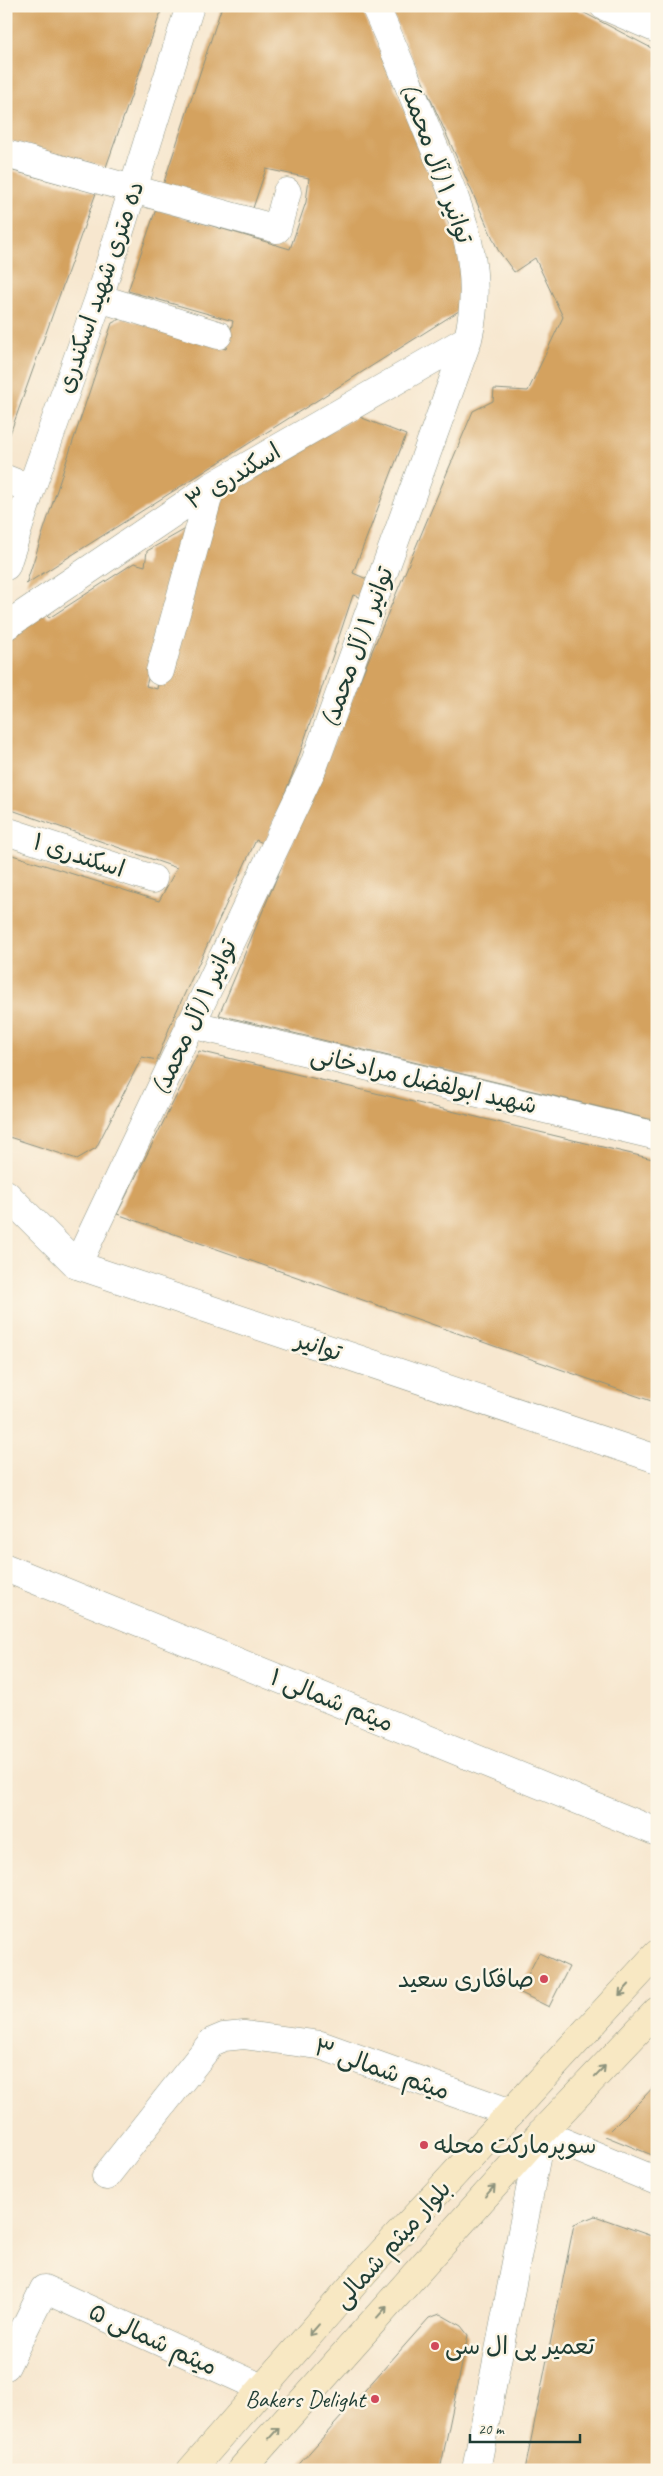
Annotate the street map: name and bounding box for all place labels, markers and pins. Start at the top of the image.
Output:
place label: صافکاری سعید [398,1964,534,1994]
marker: صافکاری سعید [538,1973,550,1985]
place label: سوپرمارکت محله [434,2130,597,2160]
marker: سوپرمارکت محله [418,2139,430,2151]
place label: تعمیر پی ال سی [445,2331,596,2361]
marker: تعمیر پی ال سی [429,2340,441,2352]
place label: Bakers Delight [245,2384,367,2414]
marker: Bakers Delight [369,2393,381,2405]

